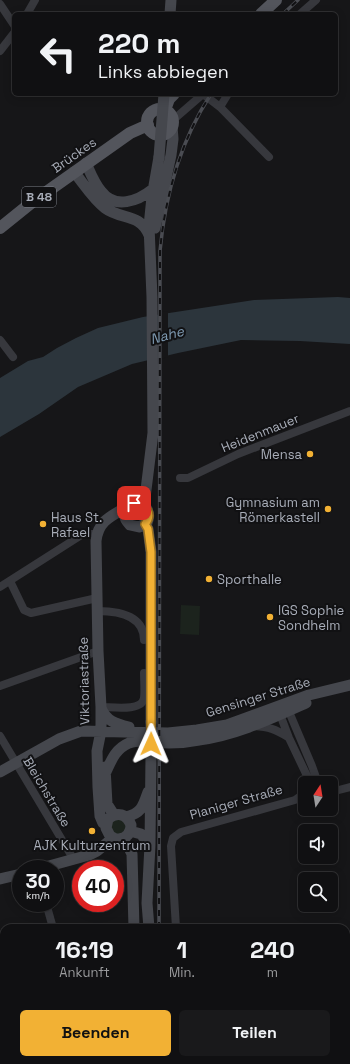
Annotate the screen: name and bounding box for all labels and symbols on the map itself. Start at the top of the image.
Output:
street label: Brückes [48,133,100,176]
road number: B 48 [22,187,56,207]
water label: Nahe [148,322,187,348]
street label: Heidenmauer [219,410,302,456]
place label: Mensa [261,446,303,463]
marker: Mensa [305,449,315,459]
pin [117,486,151,520]
place label: Gymnasium am Römerkastell [226,494,320,526]
marker: Gymnasium am Römerkastell [323,504,333,514]
place label: Haus St. Rafael [51,509,102,541]
marker: Haus St. Rafael [38,519,48,529]
place label: Sporthalle [217,571,282,588]
marker: Sporthalle [204,574,214,584]
place label: IGS Sophie Sondhelm [278,602,344,634]
marker: IGS Sophie Sondhelm [265,612,275,622]
street label: Viktoriastraße [75,637,93,725]
street label: Gensinger Straße [204,673,312,721]
position arrow [130,723,172,765]
street label: Bleichstraße [19,754,75,830]
north arrow [298,776,338,816]
street label: Planiger Straße [188,781,284,823]
marker: AJK Kulturzentrum [87,826,97,836]
place label: AJK Kulturzentrum [34,837,150,854]
speed limit sign: 40 [72,860,124,912]

